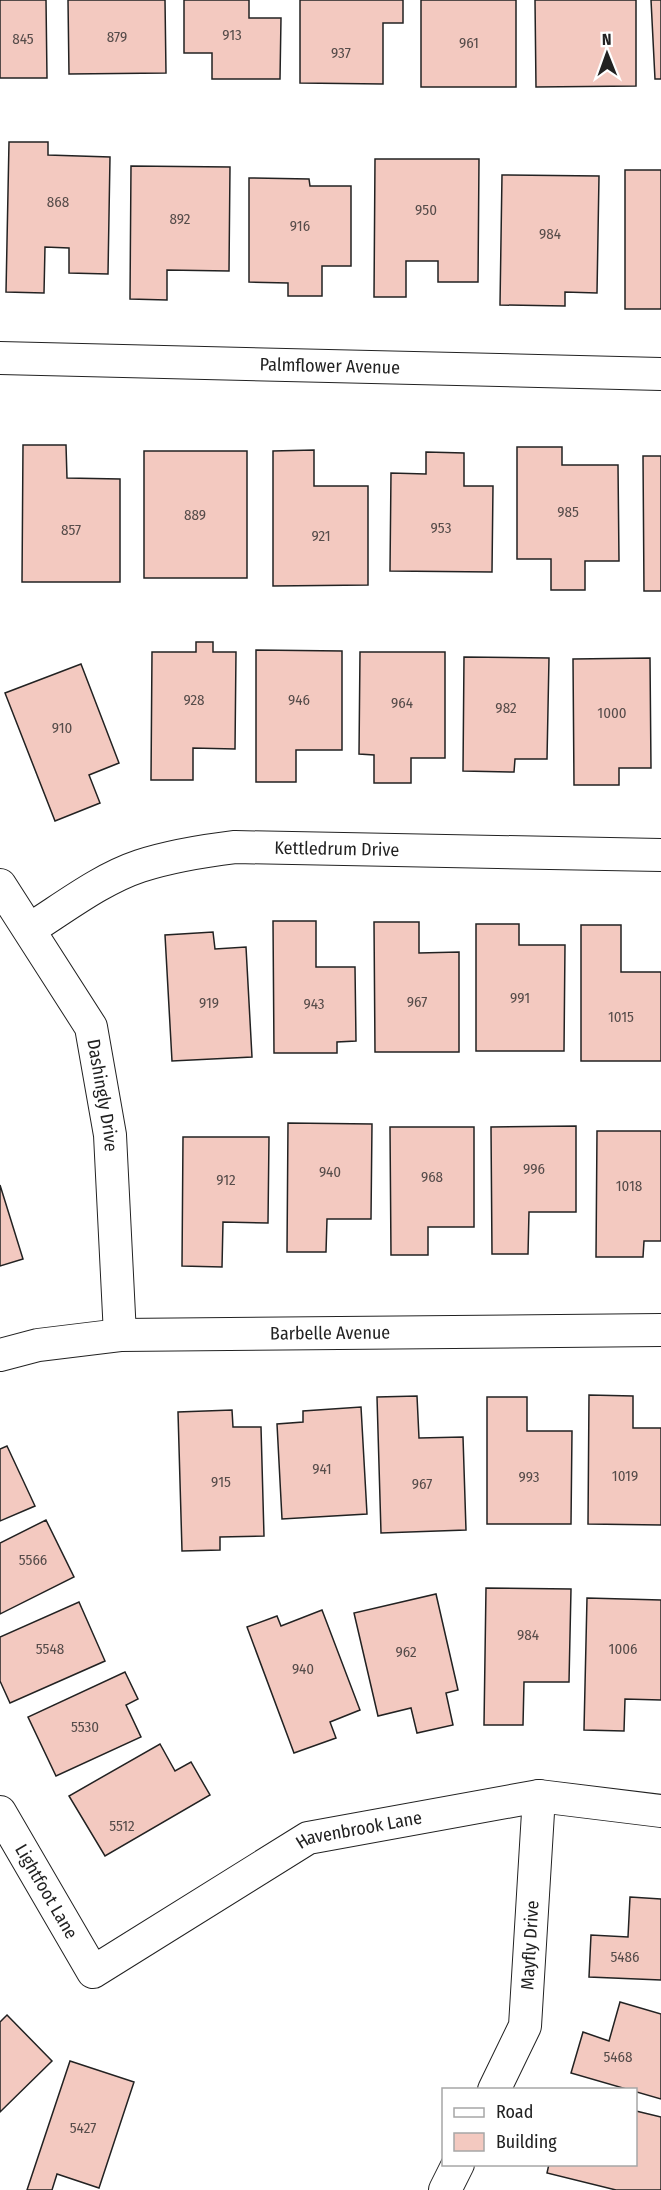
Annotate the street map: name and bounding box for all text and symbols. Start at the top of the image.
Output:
north arrow [577,24,637,84]
house number: 913 [222,26,242,44]
house number: 879 [107,28,127,46]
house number: 845 [12,30,34,48]
text: N [602,30,612,49]
house number: 961 [459,34,479,52]
house number: 937 [331,44,351,62]
house number: 868 [47,193,69,211]
house number: 950 [415,201,437,219]
house number: 892 [170,210,191,228]
house number: 916 [290,217,310,235]
house number: 984 [539,225,561,243]
street label: Palmflower Avenue [259,353,400,379]
house number: 985 [557,503,579,521]
house number: 889 [184,506,206,524]
house number: 953 [431,519,452,537]
house number: 857 [61,521,81,539]
house number: 921 [311,527,331,545]
house number: 928 [183,691,205,709]
house number: 946 [288,691,310,709]
house number: 964 [391,694,413,712]
house number: 982 [495,699,517,717]
house number: 1000 [597,704,627,722]
house number: 910 [52,719,72,737]
street label: Kettledrum Drive [274,837,400,861]
house number: 991 [510,989,530,1007]
house number: 967 [407,993,427,1011]
house number: 919 [199,994,219,1012]
house number: 943 [304,995,325,1013]
house number: 1015 [608,1008,634,1026]
street label: Dashingly Drive [82,1037,122,1152]
house number: 996 [523,1160,545,1178]
house number: 940 [319,1163,341,1181]
house number: 968 [421,1168,443,1186]
house number: 912 [216,1171,236,1189]
house number: 1018 [616,1177,642,1195]
street label: Barbelle Avenue [270,1322,390,1345]
house number: 941 [312,1460,332,1478]
house number: 1019 [612,1467,638,1485]
house number: 993 [518,1468,540,1486]
house number: 915 [211,1473,231,1491]
house number: 967 [412,1475,432,1493]
house number: 5566 [19,1551,47,1569]
house number: 984 [517,1626,539,1644]
house number: 5548 [36,1640,64,1658]
house number: 1006 [609,1640,637,1658]
house number: 962 [395,1643,417,1661]
house number: 940 [292,1660,314,1678]
house number: 5530 [71,1718,99,1736]
street label: Havenbrook Lane [292,1806,424,1854]
house number: 5512 [109,1817,135,1835]
street label: Lightfoot Lane [10,1840,82,1943]
street label: Mayfly Drive [516,1900,544,1991]
house number: 5486 [610,1948,640,1966]
house number: 5468 [603,2048,633,2066]
legend [442,2088,637,2166]
text: Road [496,2101,533,2123]
house number: 5427 [70,2119,96,2137]
text: Building [496,2131,557,2153]

